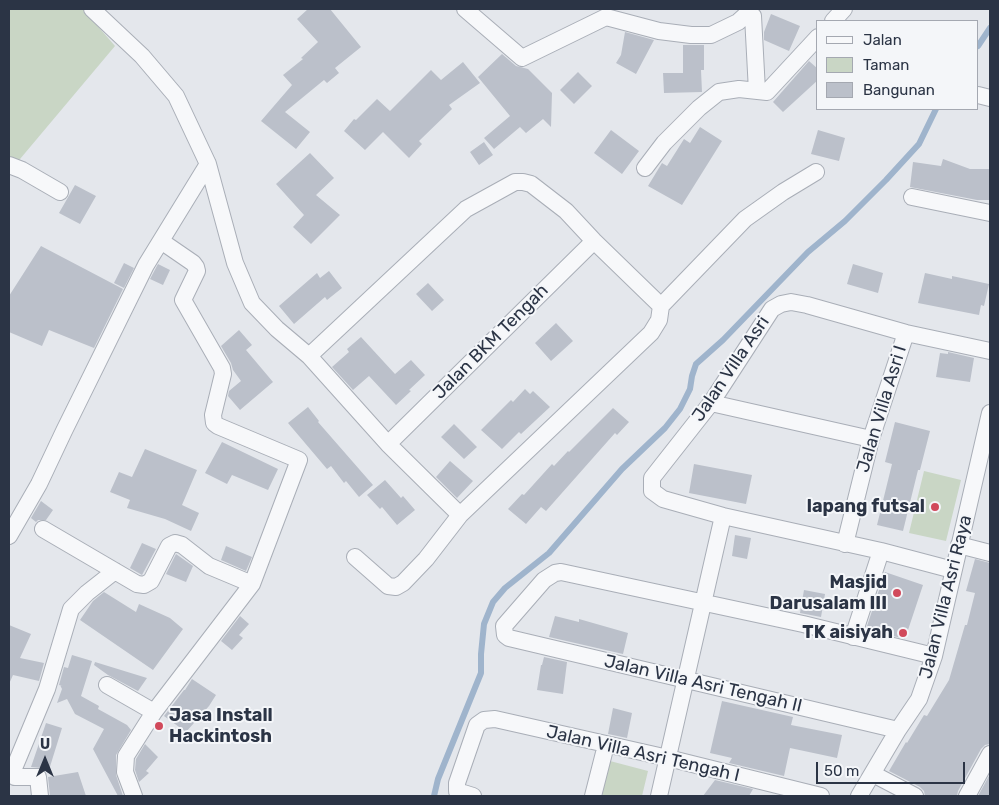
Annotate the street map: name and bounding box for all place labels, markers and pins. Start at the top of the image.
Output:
place label: lapang futsal [807,496,925,518]
marker: lapang futsal [929,501,941,513]
place label: Masjid Darusalam III [770,572,887,614]
marker: Masjid Darusalam III [891,587,903,599]
place label: TK aisiyah [802,622,893,644]
marker: TK aisiyah [897,627,909,639]
place label: Jasa Install Hackintosh [169,705,273,748]
marker: Jasa Install Hackintosh [153,720,165,732]

